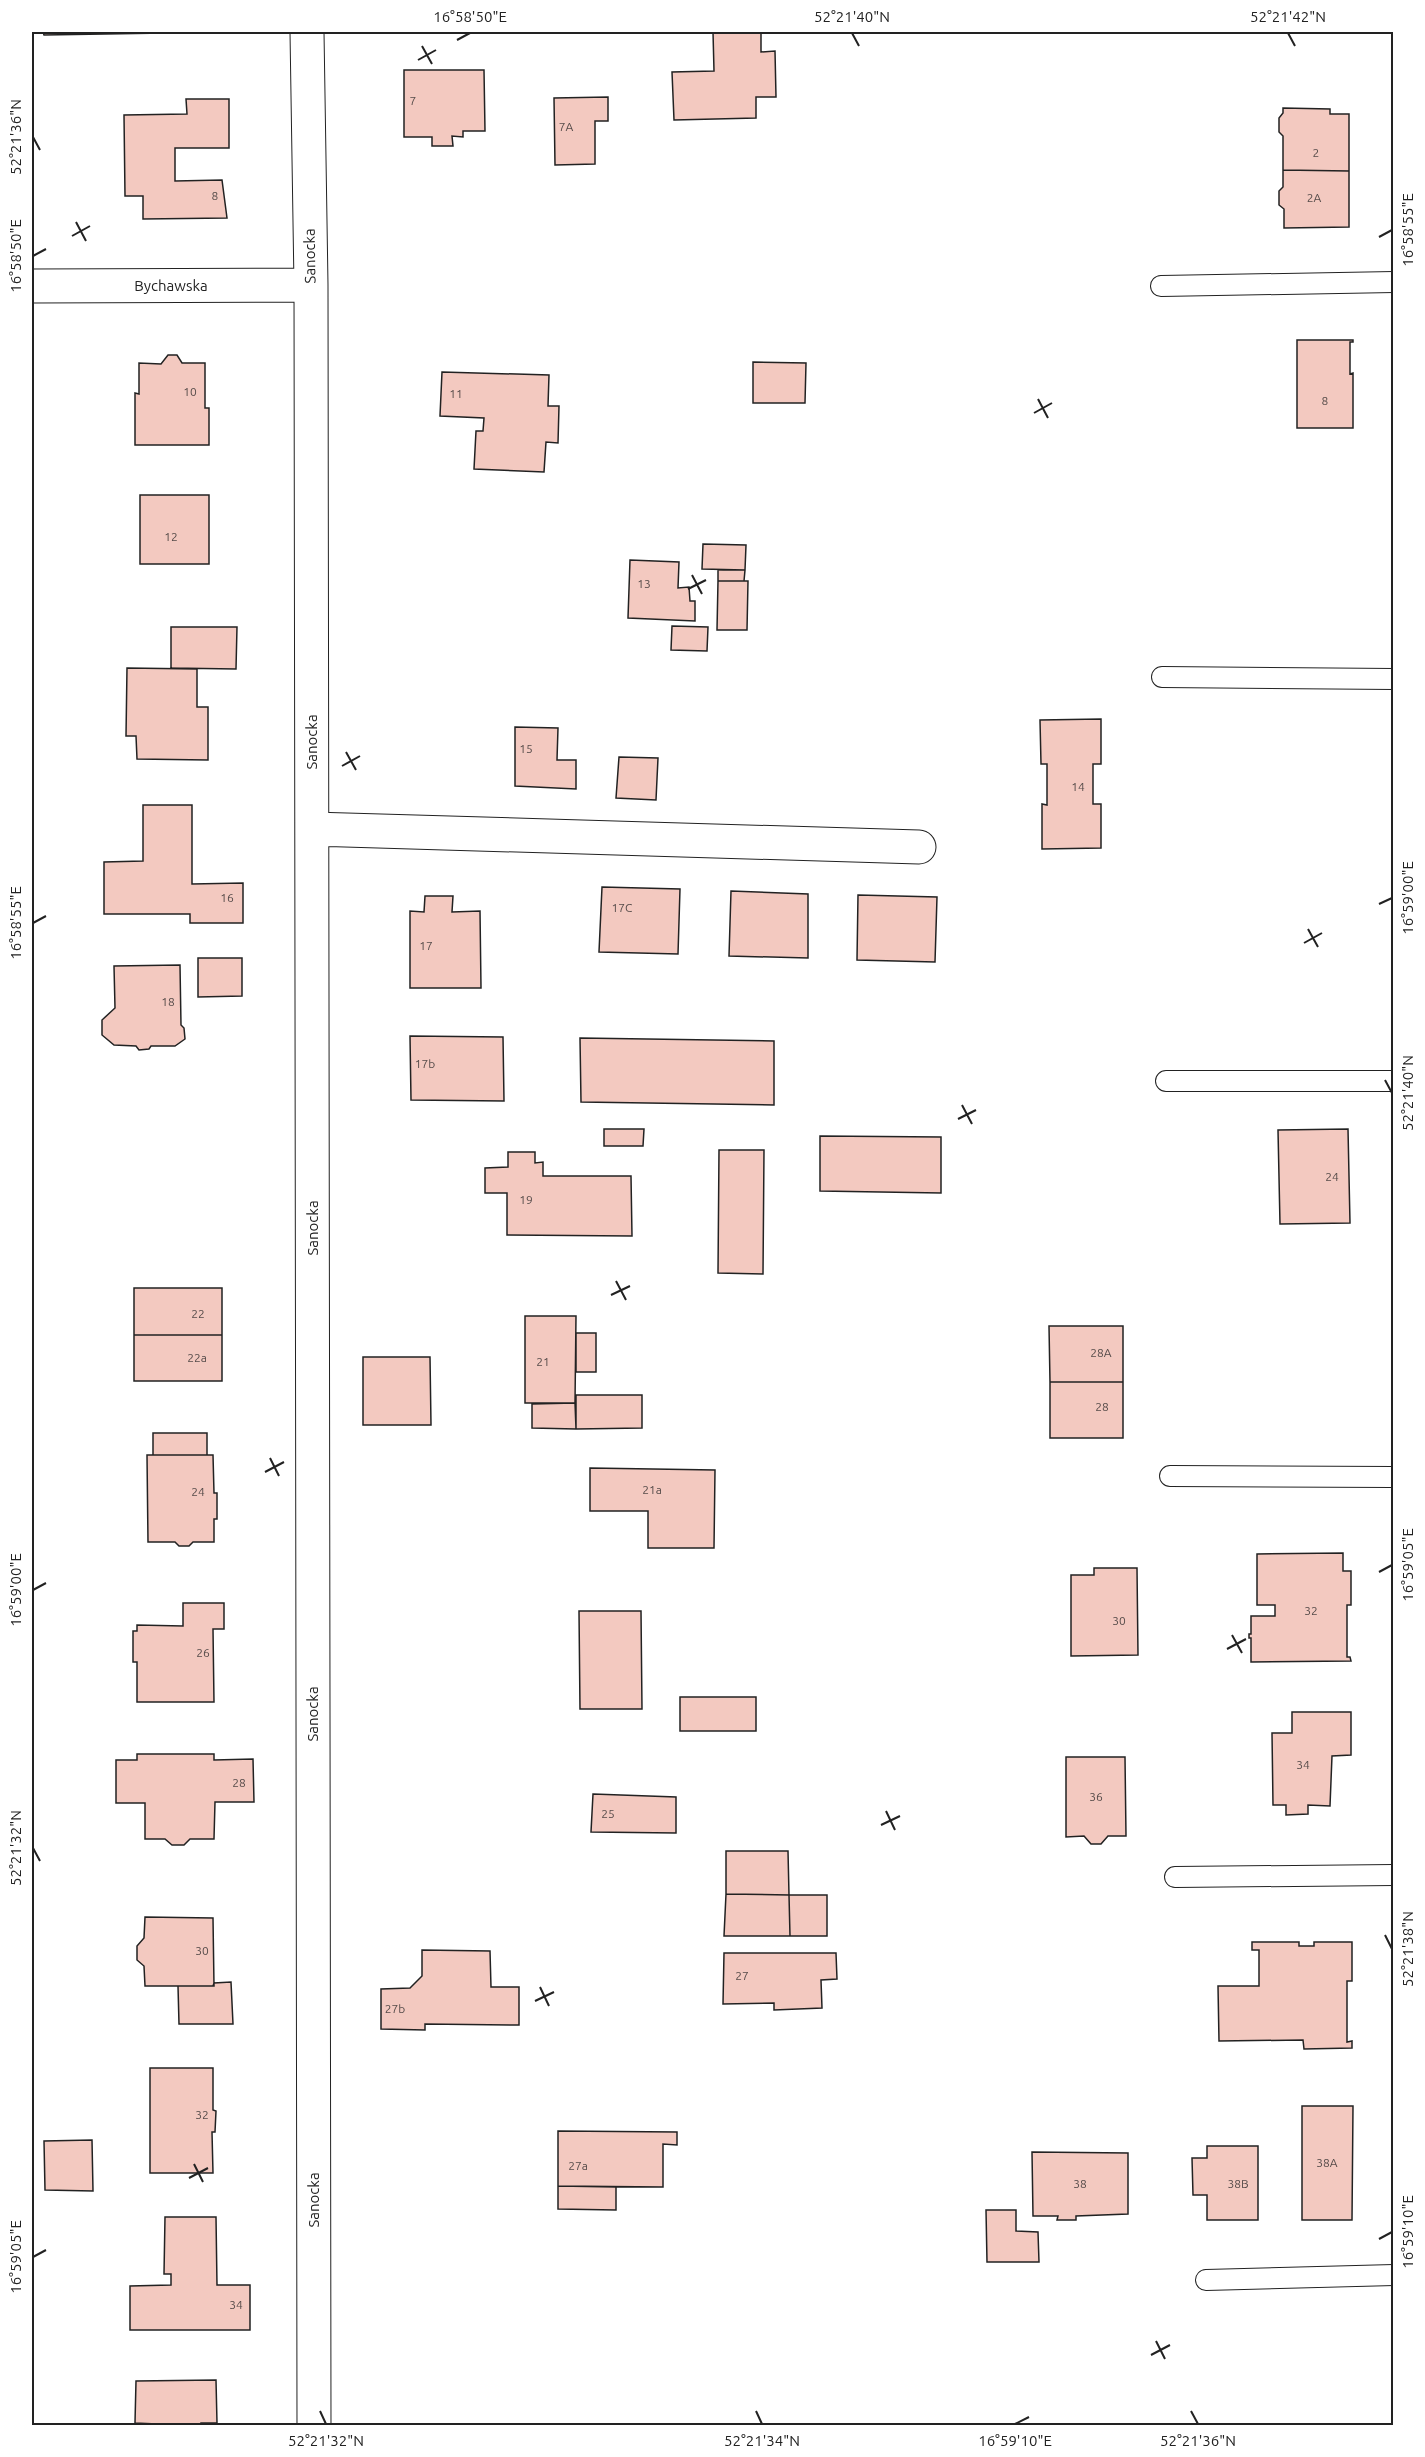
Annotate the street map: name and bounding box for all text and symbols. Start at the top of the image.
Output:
text: 16°58'50"E [433,8,507,25]
text: 52°21'40"N [814,8,890,25]
text: 52°21'42"N [1250,8,1326,25]
house number: 7 [410,94,416,107]
text: 52°21'36"N [7,99,24,175]
house number: 7A [559,120,573,133]
house number: 2 [1313,146,1319,159]
house number: 8 [212,189,219,202]
house number: 2A [1307,191,1321,204]
text: 16°58'55"E [1399,193,1416,267]
text: 16°58'50"E [7,219,24,293]
street label: Sanocka [301,228,318,284]
street label: Bychawska [134,277,208,294]
house number: 10 [183,385,197,398]
house number: 11 [449,387,463,400]
house number: 8 [1322,394,1329,407]
house number: 12 [164,530,178,543]
house number: 13 [637,577,651,590]
street label: Sanocka [303,714,320,770]
house number: 15 [519,742,533,755]
house number: 14 [1071,780,1085,793]
text: 16°59'00"E [1399,861,1416,935]
text: 16°58'55"E [7,886,24,960]
house number: 16 [220,891,234,904]
house number: 17C [612,901,633,914]
house number: 17 [419,939,433,952]
house number: 18 [161,995,175,1008]
text: 52°21'40"N [1399,1055,1416,1131]
house number: 17b [415,1057,435,1070]
house number: 24 [1325,1170,1339,1183]
house number: 19 [519,1193,533,1206]
street label: Sanocka [304,1200,321,1256]
house number: 22 [191,1307,205,1320]
house number: 28A [1090,1346,1112,1359]
house number: 22a [187,1351,207,1364]
house number: 21 [536,1355,550,1368]
house number: 28 [1095,1400,1109,1413]
house number: 21a [642,1483,662,1496]
house number: 24 [191,1485,205,1498]
text: 16°59'05"E [1399,1528,1416,1602]
text: 16°59'00"E [7,1553,24,1627]
house number: 32 [1304,1604,1318,1617]
house number: 30 [1112,1614,1126,1627]
house number: 26 [196,1646,210,1659]
street label: Sanocka [304,1686,321,1742]
house number: 34 [1296,1758,1310,1771]
house number: 28 [232,1776,246,1789]
house number: 36 [1089,1790,1103,1803]
house number: 25 [601,1807,615,1820]
text: 52°21'32"N [7,1810,24,1886]
text: 52°21'38"N [1399,1911,1416,1987]
house number: 30 [195,1944,209,1957]
house number: 27 [735,1969,749,1982]
house number: 27b [385,2002,405,2015]
house number: 32 [195,2108,209,2121]
house number: 38A [1316,2156,1338,2169]
house number: 27a [568,2159,588,2172]
street label: Sanocka [305,2172,322,2228]
house number: 38 [1073,2177,1087,2190]
house number: 38B [1227,2177,1249,2190]
text: 16°59'10"E [1399,2195,1416,2269]
text: 16°59'05"E [7,2220,24,2294]
house number: 34 [229,2298,243,2311]
text: 52°21'32"N [288,2432,364,2449]
text: 52°21'34"N [724,2432,800,2449]
text: 16°59'10"E [978,2432,1052,2449]
text: 52°21'36"N [1160,2432,1236,2449]

